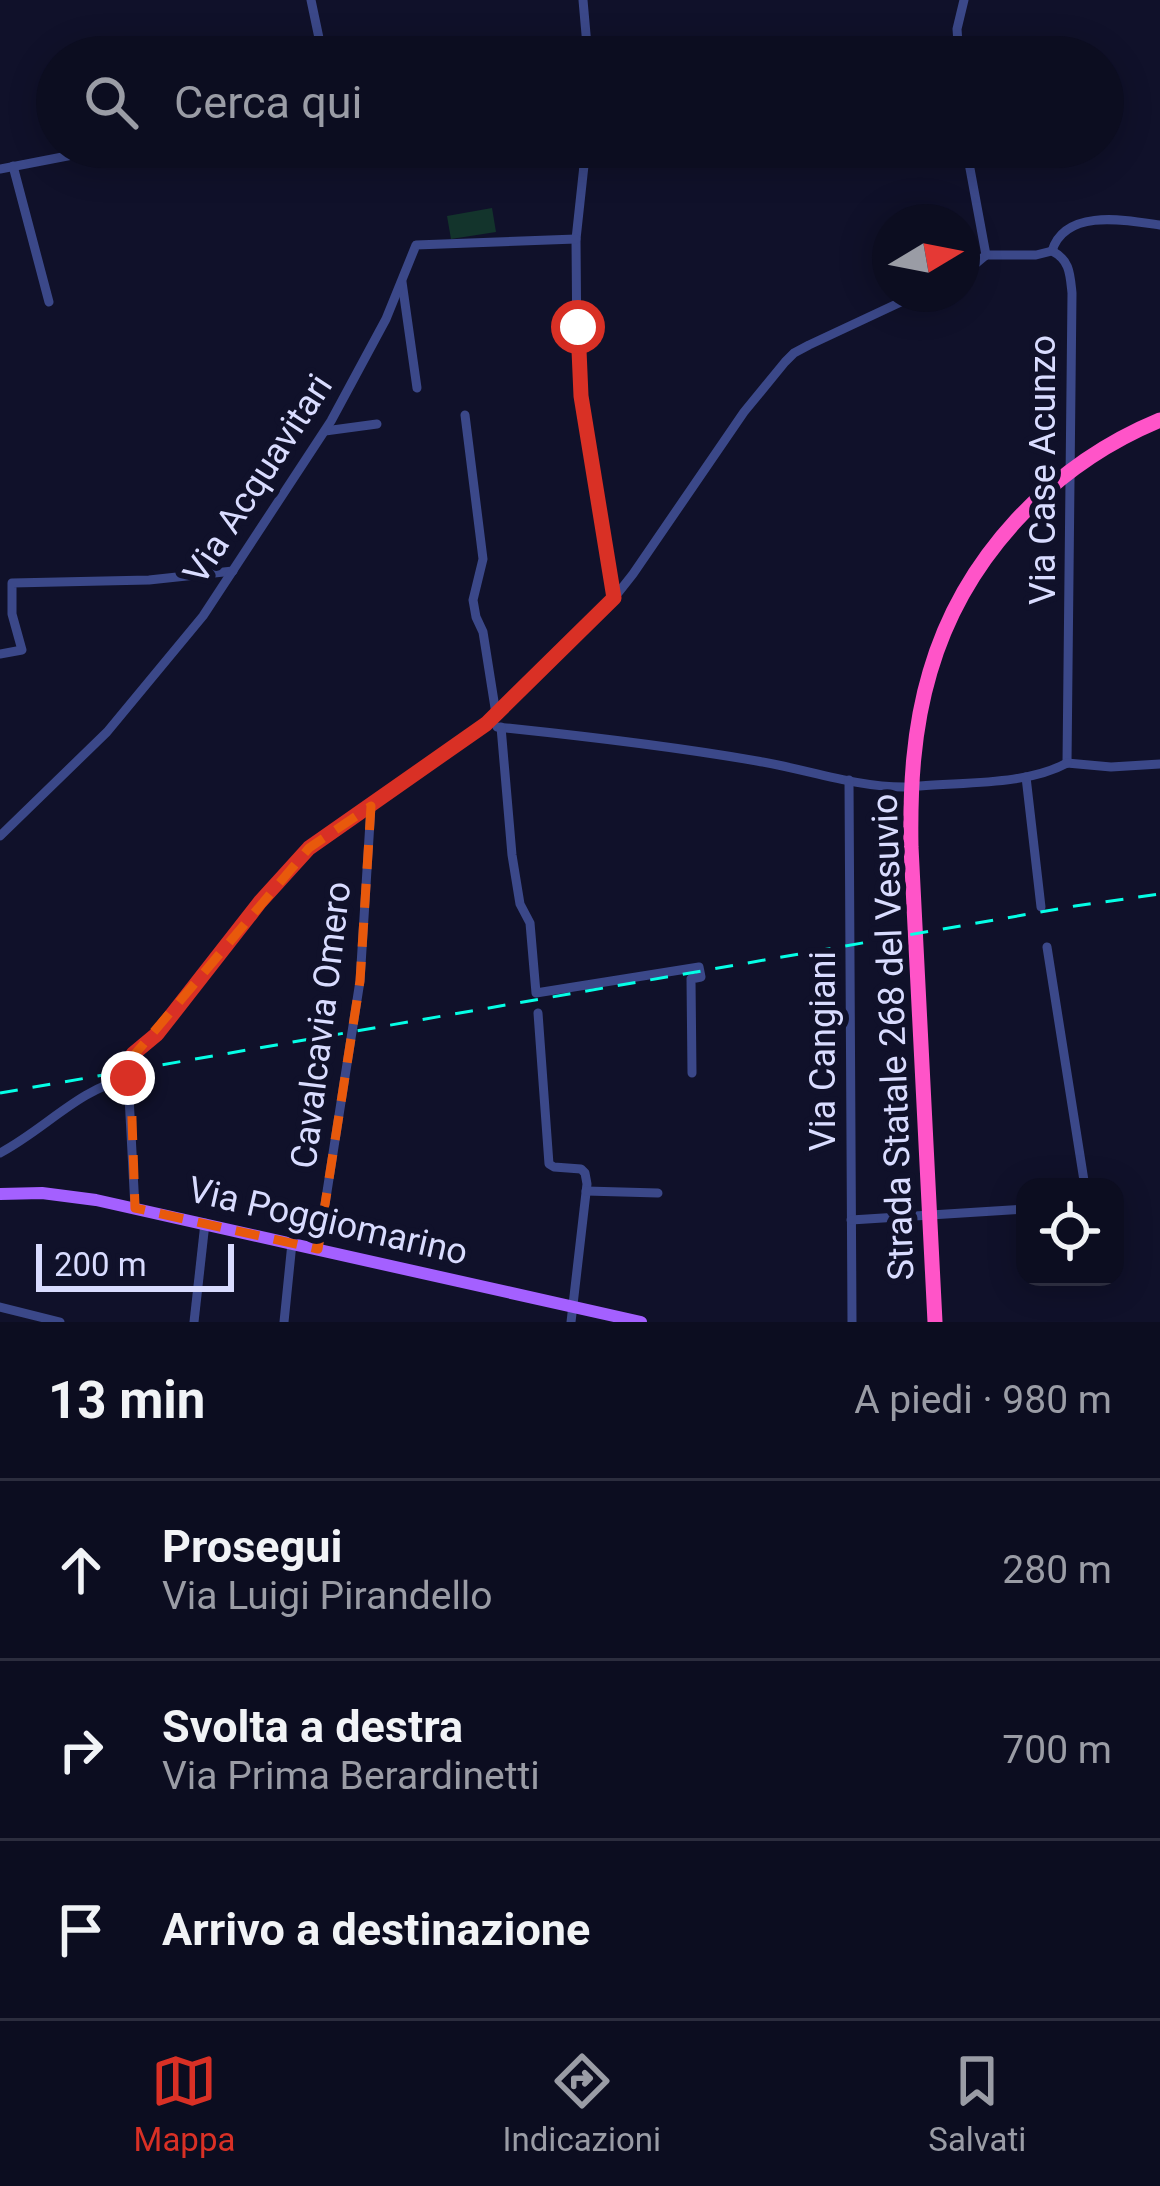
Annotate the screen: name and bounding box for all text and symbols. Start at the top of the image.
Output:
search box [36,36,1124,168]
icon: search [78,69,144,135]
text: Cerca qui [174,76,363,129]
north arrow [872,204,980,312]
route start [551,300,605,354]
street label: Via Case Acunzo [1022,335,1064,605]
street label: Via Acquavitari [175,367,341,591]
street label: Strada Statale 268 del Vesuvio [864,793,922,1281]
street label: Cavalcavia Omero [283,879,359,1171]
street label: Via Cangiani [802,951,844,1151]
route end [101,1051,155,1105]
street label: Via Poggiomarino [184,1168,472,1274]
map controls [1016,1178,1124,1286]
button: locate [1016,1178,1124,1286]
scale bar [36,1238,234,1291]
text: 200 m [54,1245,147,1284]
text: 13 min [48,1371,205,1430]
text: A piedi · 980 m [854,1377,1112,1423]
text: Prosegui [162,1520,342,1573]
icon: ahead [48,1537,114,1603]
text: 280 m [1002,1547,1112,1593]
text: Via Luigi Pirandello [162,1573,493,1619]
text: Svolta a destra [162,1700,463,1753]
icon: right [48,1717,114,1783]
text: 700 m [1002,1727,1112,1773]
text: Via Prima Berardinetti [162,1753,540,1799]
icon: arrive [48,1897,114,1963]
text: Arrivo a destinazione [162,1903,590,1956]
tab: Mappa [134,2048,235,2159]
tab: Indicazioni [503,2048,661,2159]
tab: Salvati [928,2048,1026,2159]

